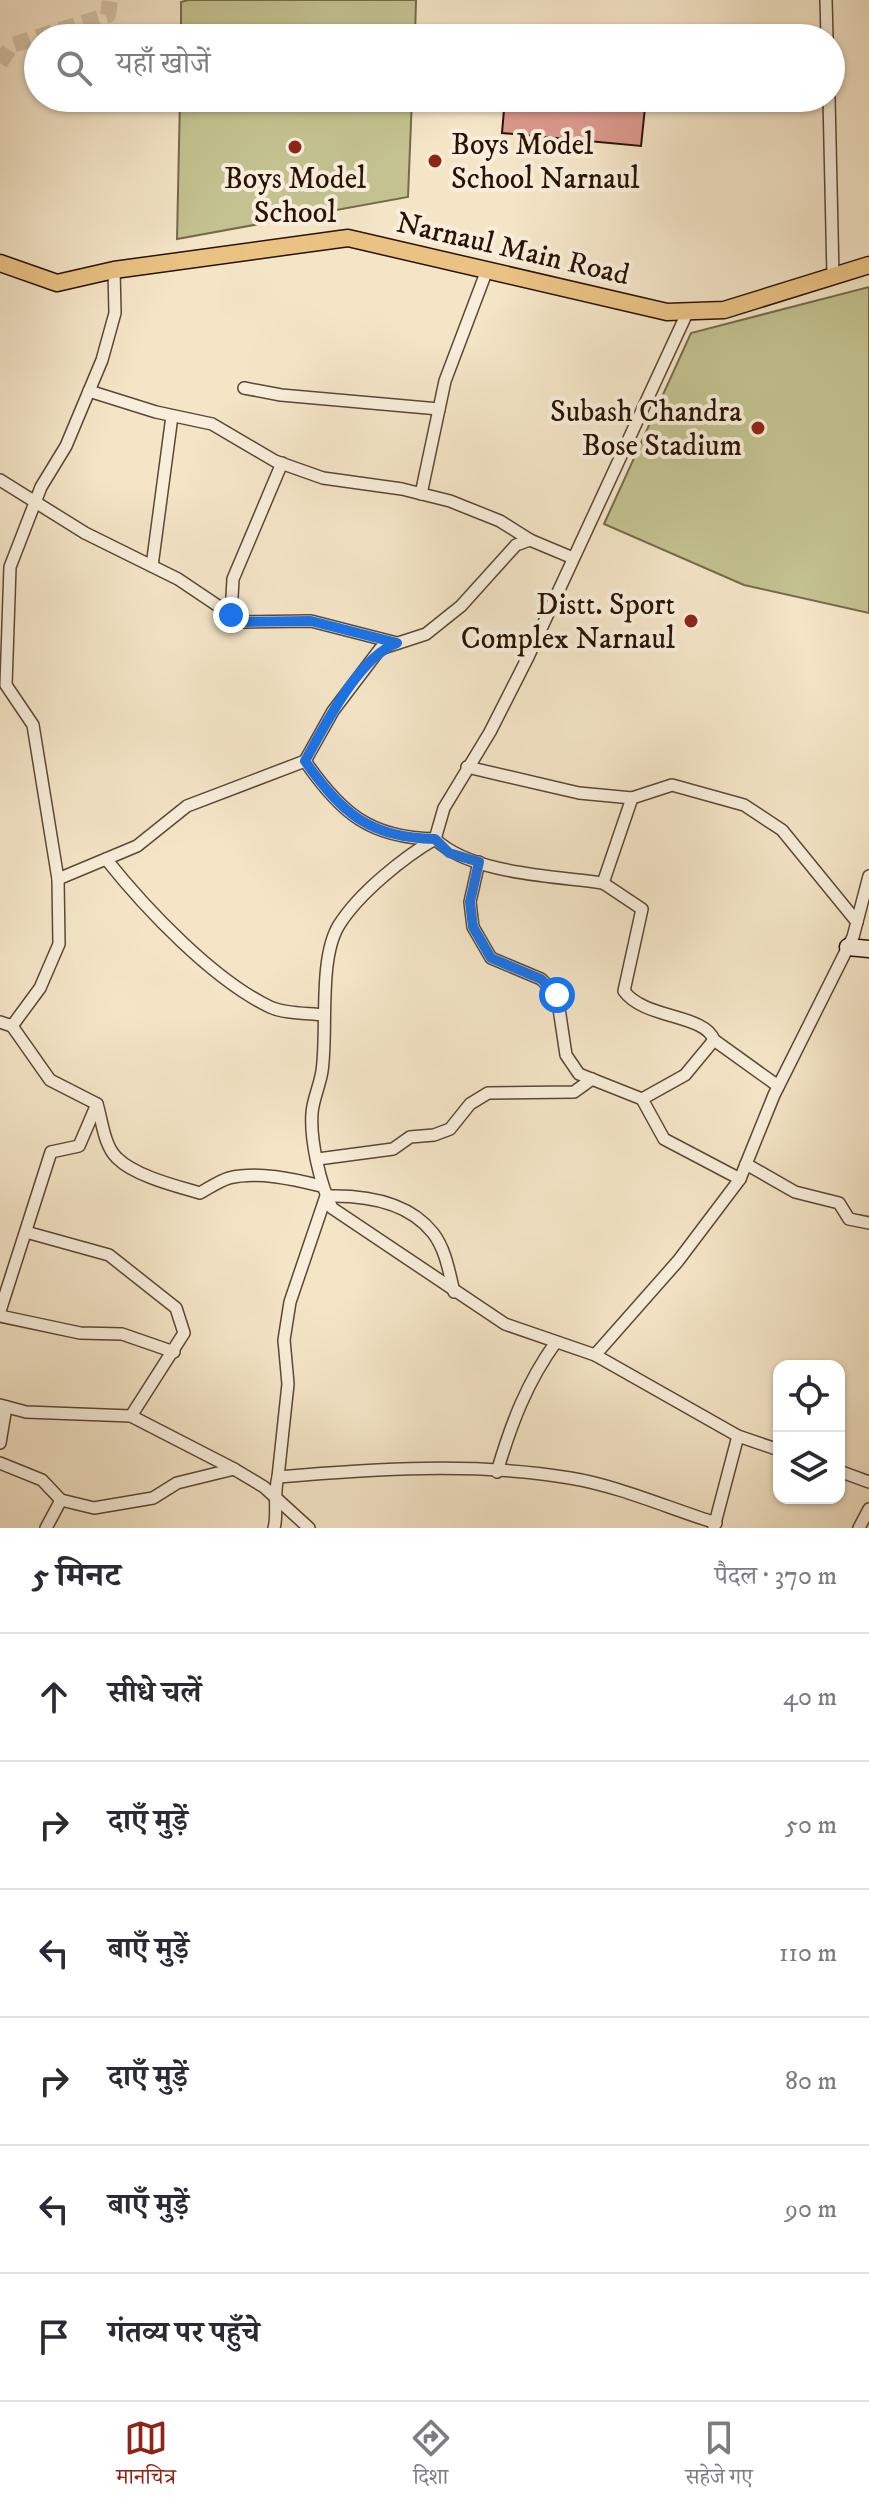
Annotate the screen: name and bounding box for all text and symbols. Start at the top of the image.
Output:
search box [24,24,845,112]
icon: search [52,46,96,90]
text: यहाँ खोजें [116,46,210,83]
place label: Boys Model School Narnaul [451,127,640,198]
marker: Boys Model School [286,138,304,156]
marker: Boys Model School Narnaul [426,152,444,170]
place label: Boys Model School [224,161,366,232]
street label: Narnaul Main Road [392,205,633,294]
place label: Subash Chandra Bose Stadium [550,394,742,465]
marker: Subash Chandra Bose Stadium [749,419,767,437]
place label: Distt. Sport Complex Narnaul [461,587,675,658]
route end [213,597,249,633]
marker: Distt. Sport Complex Narnaul [682,612,700,630]
route start [539,977,575,1013]
map controls [773,1360,845,1504]
button: locate [773,1360,845,1432]
button: layers [773,1432,845,1504]
text: 5 मिनट [32,1555,121,1597]
text: पैदल · 370 m [715,1560,837,1593]
icon: ahead [32,1675,76,1719]
text: सीधे चलें [108,1675,201,1712]
text: 40 m [783,1681,837,1714]
icon: right [32,1803,76,1847]
text: दाएँ मुड़ें [108,1803,188,1840]
text: 50 m [785,1809,837,1842]
icon: left [32,1931,76,1975]
text: बाएँ मुड़ें [108,1931,189,1968]
text: 110 m [779,1937,837,1970]
icon: right [32,2059,76,2103]
text: दाएँ मुड़ें [108,2059,188,2096]
text: 80 m [785,2065,837,2098]
icon: left [32,2187,76,2231]
text: बाएँ मुड़ें [108,2187,189,2224]
text: 90 m [785,2193,837,2226]
icon: arrive [32,2315,76,2359]
text: गंतव्य पर पहुँचे [108,2315,260,2352]
tab: मानचित्र [116,2416,176,2498]
tab: दिशा [409,2416,453,2498]
tab: सहेजे गए [685,2416,753,2498]

